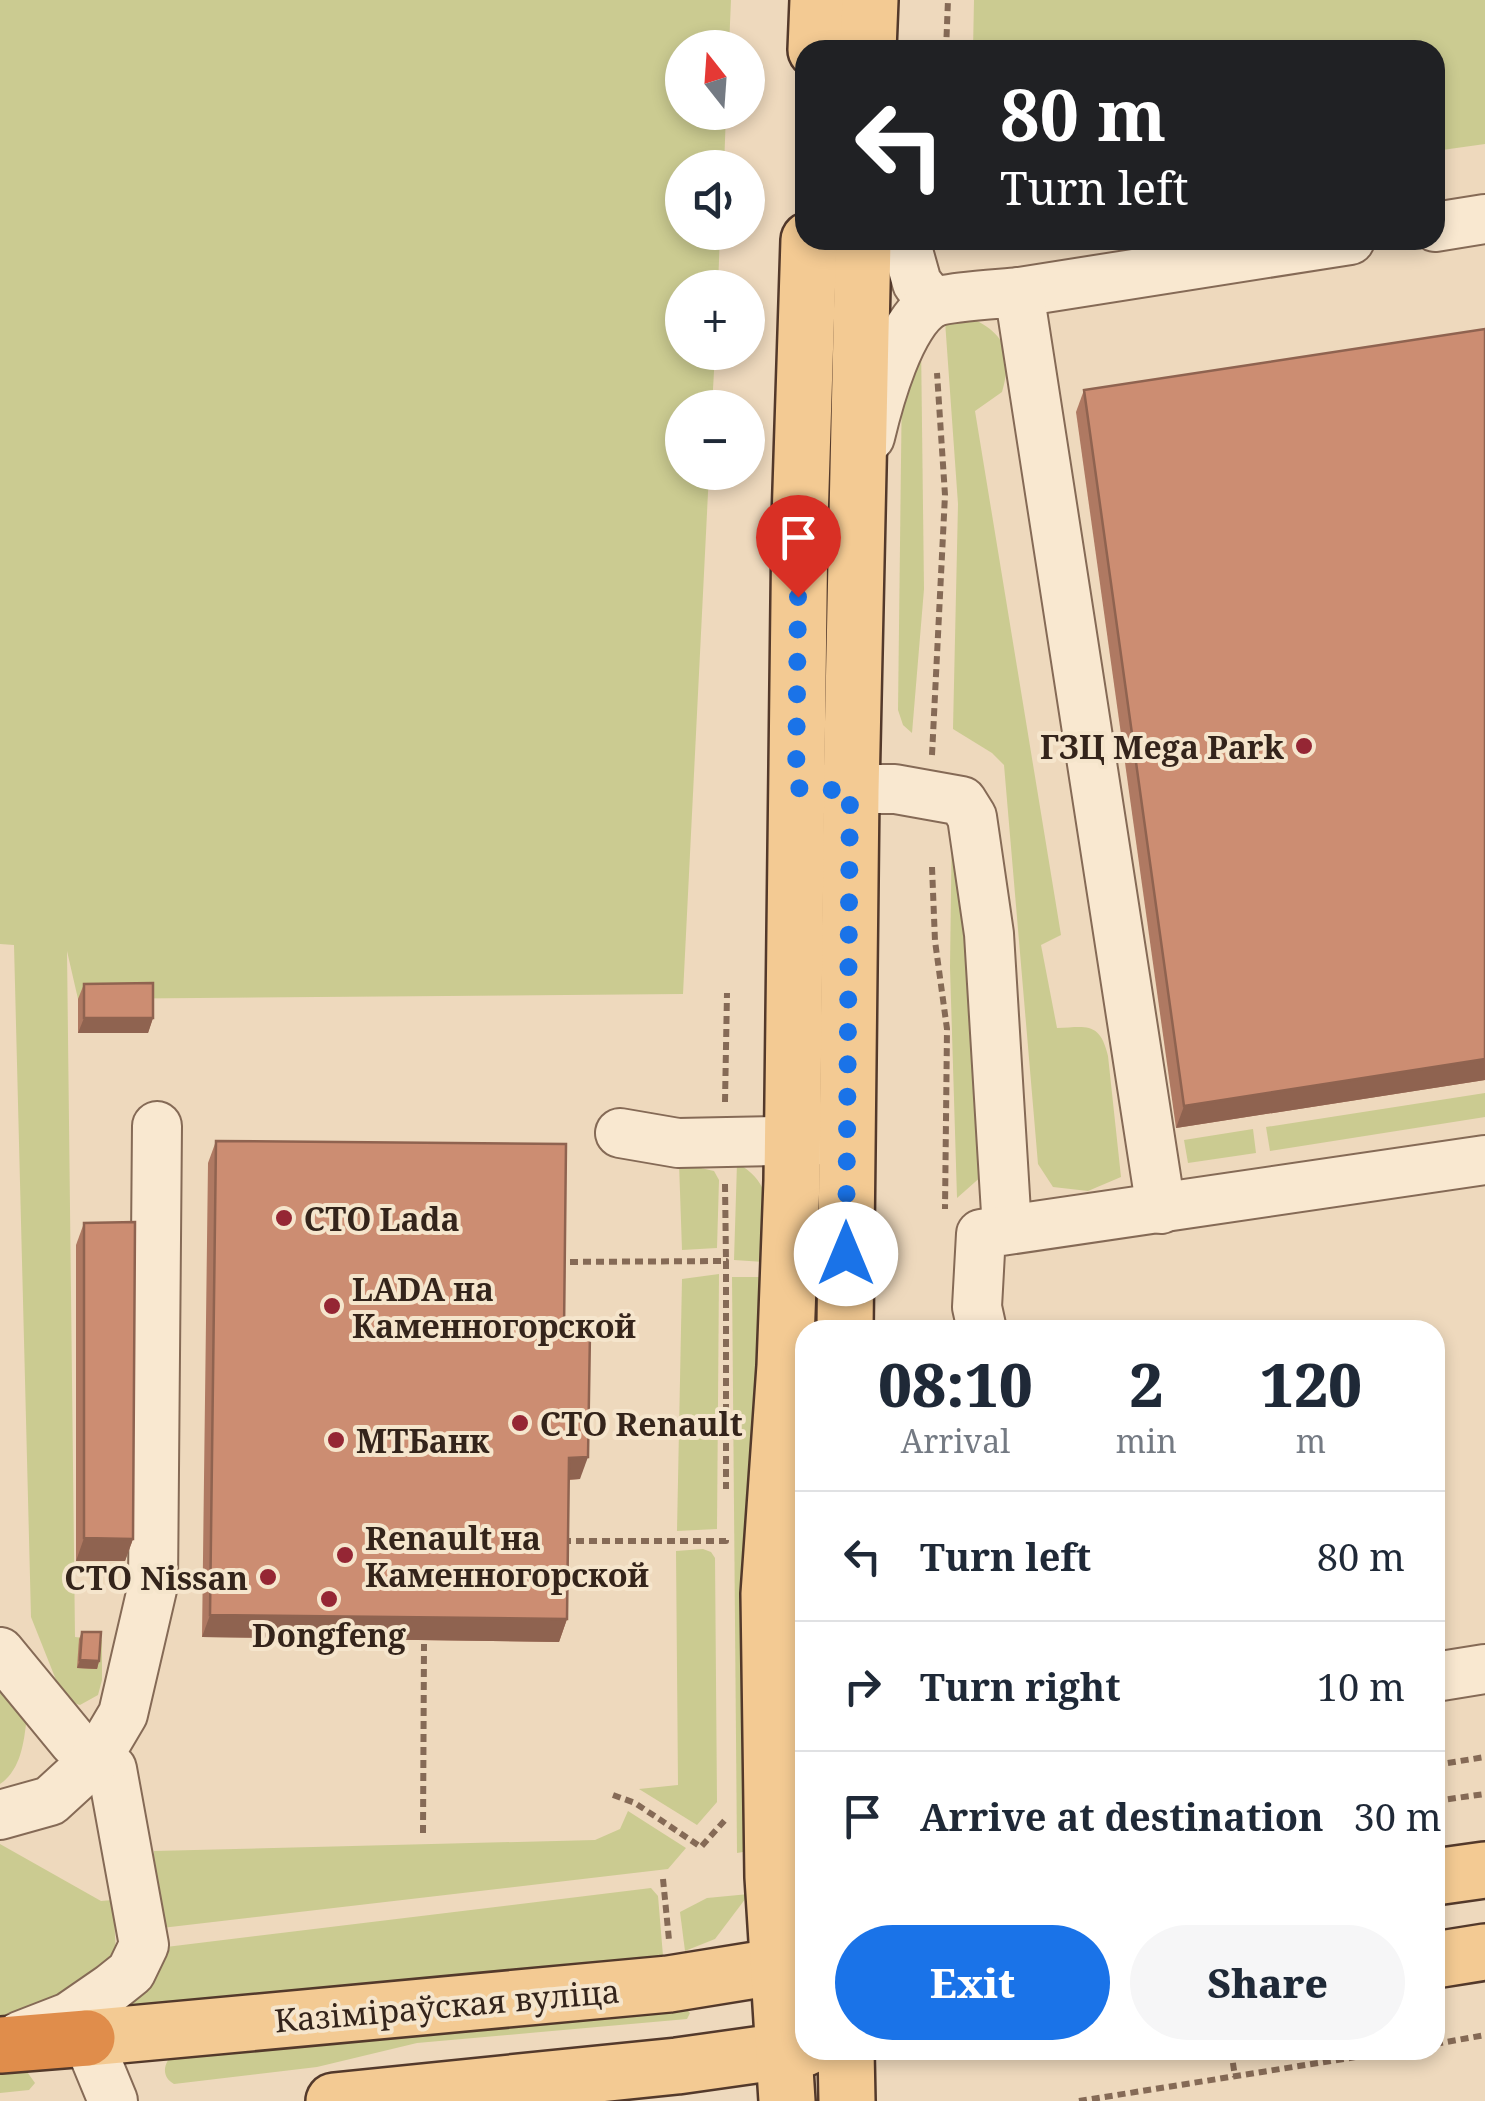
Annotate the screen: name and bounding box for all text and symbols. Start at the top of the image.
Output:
north arrow [665,30,765,130]
map controls [665,30,765,490]
text: 80 m [1000,66,1166,162]
icon: left [835,80,965,210]
button: sound [665,150,765,250]
text: Turn left [1000,157,1189,218]
button: + [665,270,765,370]
button: − [665,390,765,490]
pin [756,495,841,598]
icon: arrive [771,510,826,565]
place label: ГЗЦ Mega Park [1040,725,1285,768]
marker: ГЗЦ Mega Park [1293,735,1315,757]
place label: СТО Lada [304,1197,460,1240]
position arrow [794,1202,898,1306]
marker: СТО Lada [273,1207,295,1229]
place label: LADA на Каменногорской [352,1267,636,1347]
marker: LADA на Каменногорской [321,1295,343,1317]
text: 08:10 [878,1343,1033,1425]
text: 2 [1129,1343,1163,1425]
text: 120 [1260,1343,1362,1425]
place label: СТО Renault [540,1402,743,1445]
marker: СТО Renault [509,1412,531,1434]
place label: МТБанк [356,1419,489,1462]
text: Arrival [901,1419,1010,1462]
text: min [1116,1419,1177,1462]
text: m [1296,1419,1326,1462]
marker: МТБанк [325,1429,347,1451]
place label: Renault на Каменногорской [365,1516,649,1596]
icon: left [835,1529,890,1584]
text: Turn left [920,1530,1091,1582]
text: 80 m [1317,1530,1405,1582]
marker: Renault на Каменногорской [334,1544,356,1566]
place label: СТО Nissan [65,1556,248,1599]
marker: СТО Nissan [257,1566,279,1588]
marker: Dongfeng [318,1588,340,1610]
place label: Dongfeng [252,1613,406,1656]
icon: right [835,1659,890,1714]
text: Turn right [920,1660,1121,1712]
text: 10 m [1317,1660,1405,1712]
icon: arrive [835,1789,890,1844]
text: Arrive at destination [920,1790,1324,1842]
text: 30 m [1354,1790,1442,1842]
button: Exit [835,1925,1110,2040]
button: Share [1130,1925,1405,2040]
street label: Казіміраўская вуліца [272,1968,622,2042]

